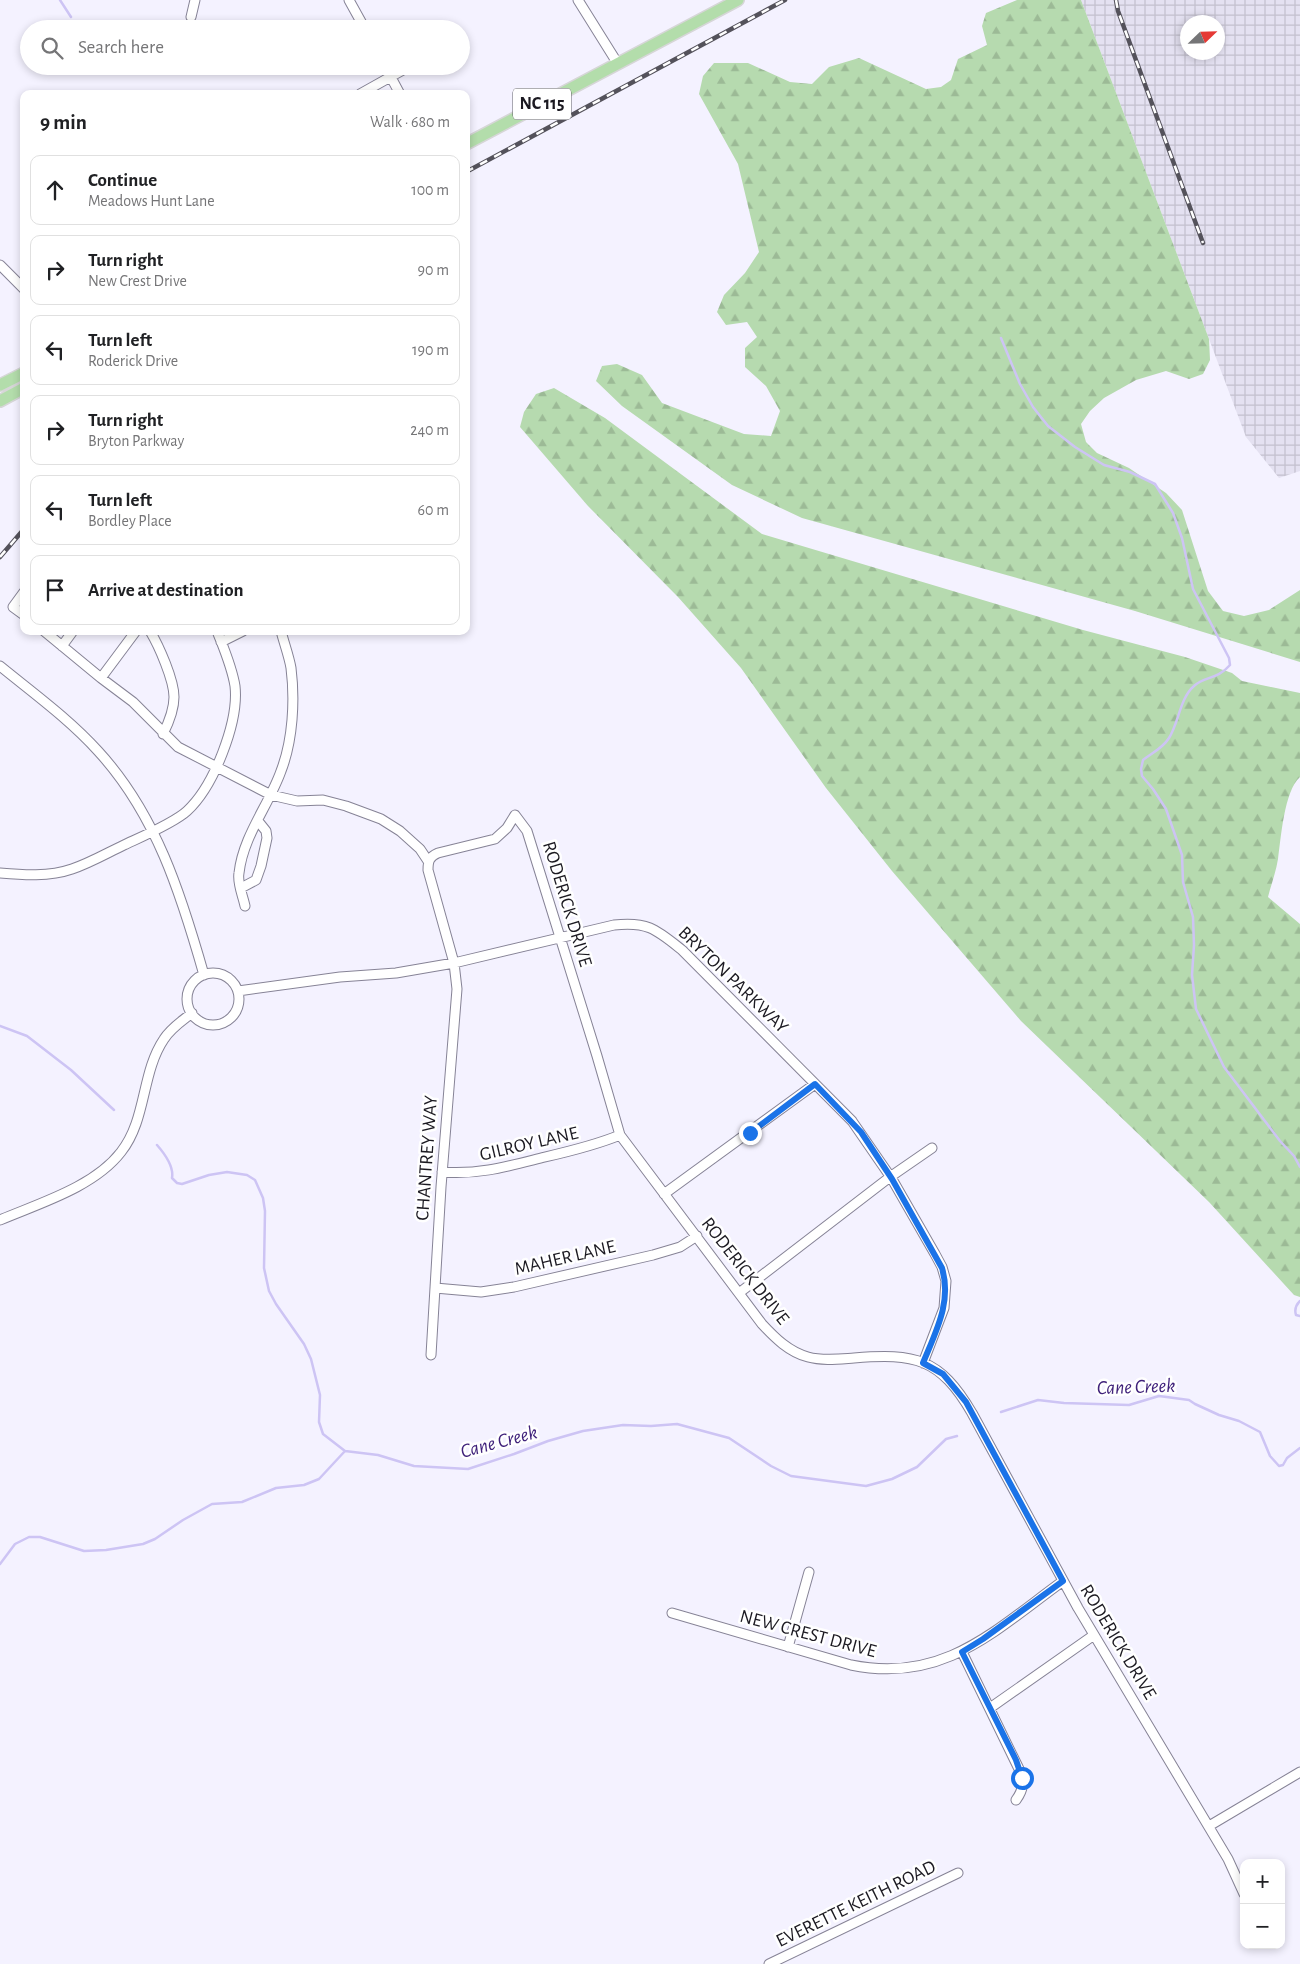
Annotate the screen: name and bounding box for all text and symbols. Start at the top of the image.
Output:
north arrow [1180,15,1225,60]
search box [20,20,470,75]
icon: search [38,34,66,62]
text: Search here [78,38,164,57]
road number: NC 115 [513,88,571,120]
text: 9 min [40,112,87,133]
text: Walk · 680 m [370,114,450,130]
text: Continue [88,171,157,190]
icon: ahead [41,176,69,204]
text: 100 m [411,182,449,198]
text: Meadows Hunt Lane [88,193,215,209]
text: Turn right [88,251,163,270]
icon: right [41,256,69,284]
text: 90 m [418,262,449,278]
text: New Crest Drive [88,273,187,289]
text: Turn left [88,331,152,350]
icon: left [41,336,69,364]
text: 190 m [412,342,449,358]
text: Roderick Drive [88,353,178,369]
text: Turn right [88,411,163,430]
icon: right [41,416,69,444]
text: 240 m [410,422,449,438]
text: Bryton Parkway [88,433,184,449]
text: Turn left [88,491,152,510]
icon: left [41,496,69,524]
text: 60 m [418,502,449,518]
text: Bordley Place [88,513,172,529]
icon: arrive [41,576,69,604]
text: Arrive at destination [88,581,244,600]
street label: RODERICK DRIVE [539,839,595,969]
street label: BRYTON PARKWAY [674,923,792,1037]
street label: CHANTREY WAY [413,1095,441,1221]
route end [739,1122,762,1145]
street label: GILROY LANE [478,1123,580,1165]
street label: RODERICK DRIVE [697,1214,793,1328]
street label: MAHER LANE [513,1237,617,1279]
water label: Cane Creek [1096,1376,1176,1398]
water label: Cane Creek [458,1422,540,1462]
street label: RODERICK DRIVE [1076,1581,1160,1703]
street label: NEW CREST DRIVE [738,1607,878,1661]
route start [1011,1767,1034,1790]
street label: EVERETTE KEITH ROAD [773,1857,939,1951]
map controls [1240,1859,1285,1949]
button: + [1240,1859,1285,1904]
button: − [1240,1904,1285,1949]

